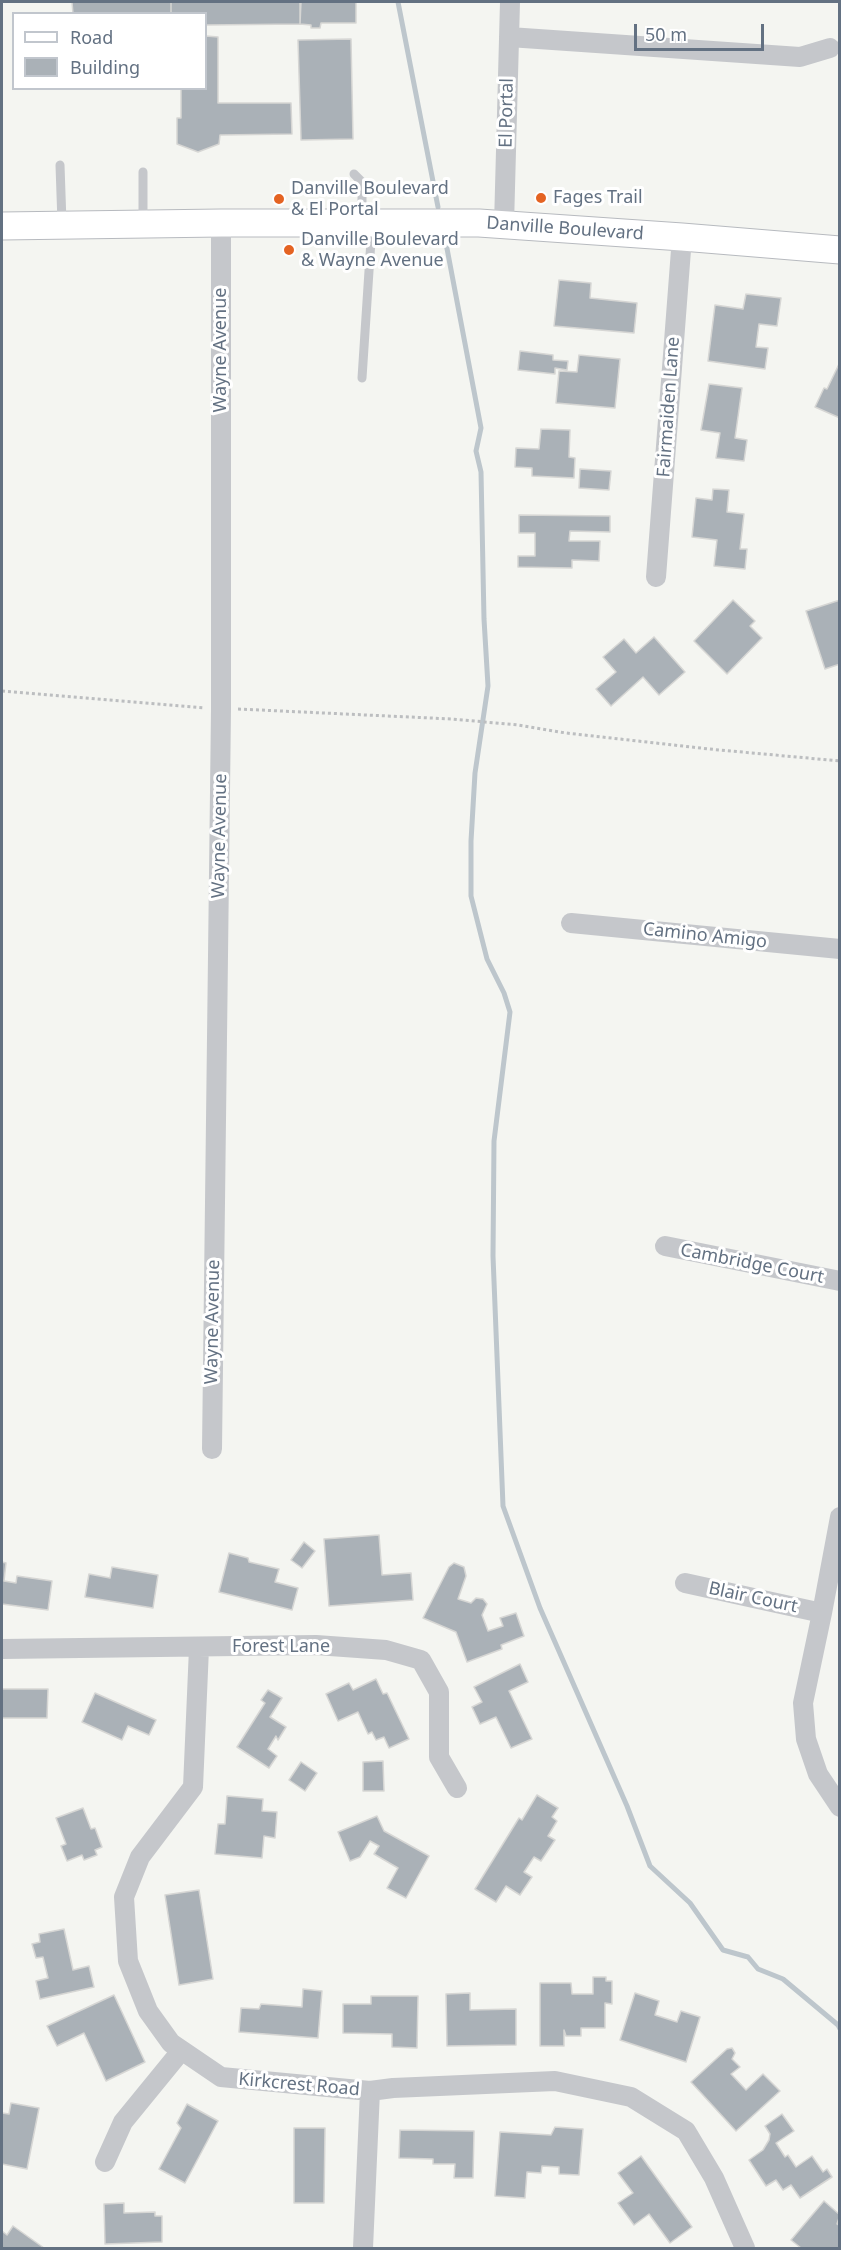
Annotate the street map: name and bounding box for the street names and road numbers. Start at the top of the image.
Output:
street label: El Portal [496,78,518,148]
street label: Danville Boulevard [486,213,644,245]
street label: Wayne Avenue [210,288,232,412]
street label: Fairmaiden Lane [653,336,685,478]
street label: Wayne Avenue [208,773,232,899]
street label: Camino Amigo [642,919,768,953]
street label: Cambridge Court [678,1239,826,1289]
street label: Wayne Avenue [201,1259,225,1385]
street label: Blair Court [706,1578,800,1618]
street label: Forest Lane [232,1636,330,1658]
street label: Kirkcrest Road [237,2069,361,2101]

